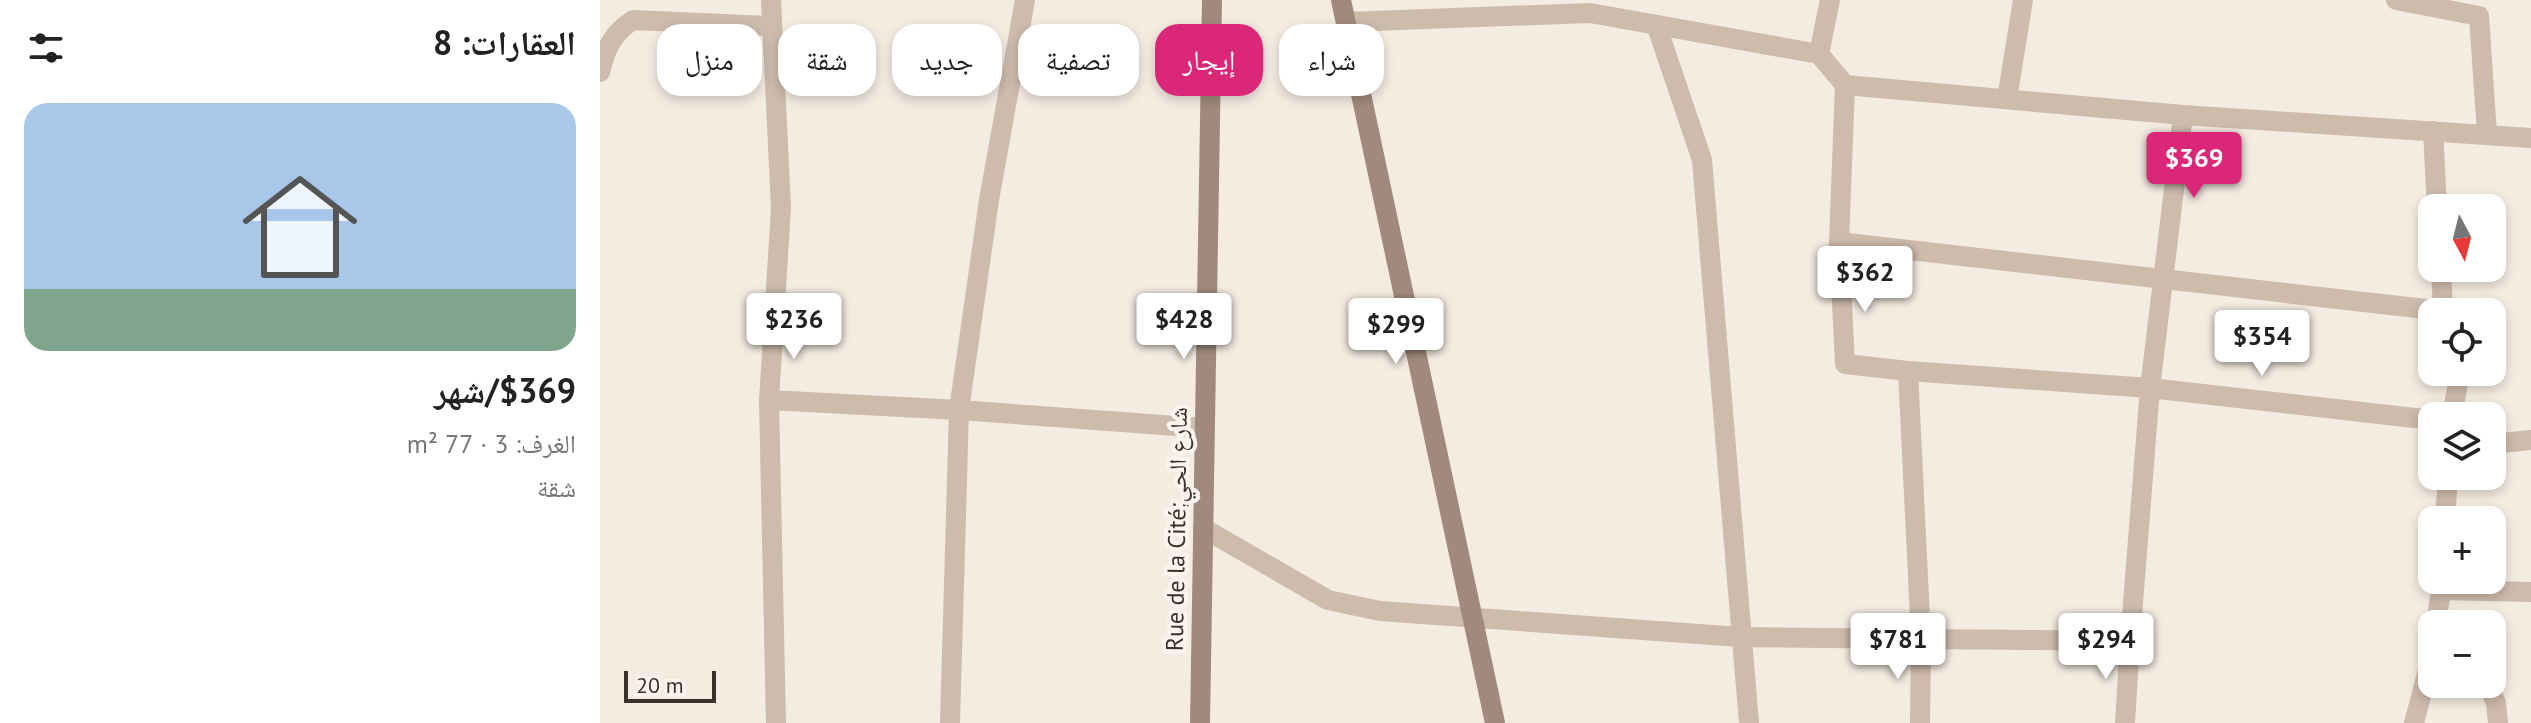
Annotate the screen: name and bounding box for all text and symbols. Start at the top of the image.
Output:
text: العقارات: 8 [433,20,576,64]
chip: منزل [657,24,762,96]
chip: شقة [778,24,876,96]
chip: جديد [892,24,1002,96]
chip: تصفية [1018,24,1139,96]
chip: إيجار [1155,24,1263,96]
chip: شراء [1279,24,1384,96]
icon: filters [24,26,68,70]
pin: $369 [2147,132,2241,200]
text: $369 [2165,141,2223,174]
icon: home [228,155,372,299]
north arrow [2418,194,2506,282]
map controls [2418,194,2506,698]
pin: $362 [1818,246,1912,314]
text: $362 [1836,255,1894,288]
pin: $236 [747,293,841,361]
pin: $428 [1137,293,1231,361]
pin: $299 [1349,298,1443,366]
button: locate [2418,298,2506,386]
text: $236 [765,302,823,335]
text: $428 [1155,302,1213,335]
text: $299 [1367,307,1425,340]
pin: $354 [2215,310,2309,378]
text: $354 [2233,319,2291,352]
text: $369/شهر [434,368,576,412]
button: layers [2418,402,2506,490]
street label: Rue de la Cité;شارع الحي [1159,407,1198,651]
text: الغرف: 3 · 77 m² [407,427,576,460]
text: شقة [537,471,576,504]
button: + [2418,506,2506,594]
button: − [2418,610,2506,698]
pin: $781 [1851,613,1945,681]
pin: $294 [2059,613,2153,681]
text: $781 [1869,622,1927,655]
text: $294 [2077,622,2135,655]
scale bar [624,667,716,703]
text: 20 m [636,671,684,699]

